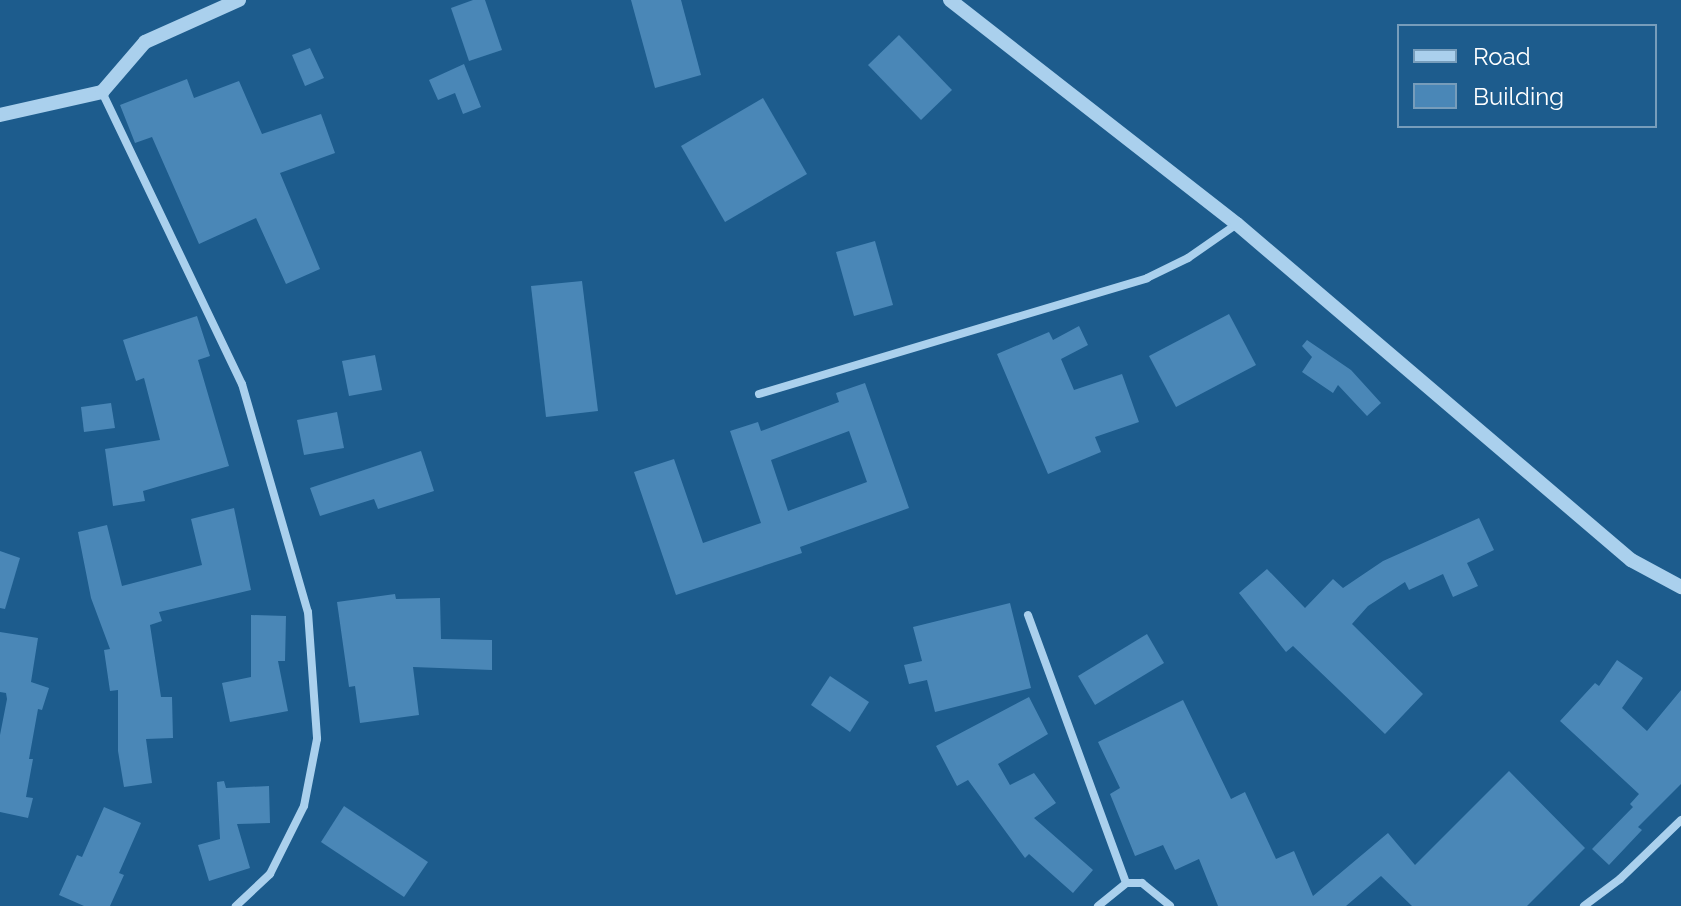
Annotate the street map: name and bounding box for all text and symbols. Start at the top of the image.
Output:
legend [1397,24,1657,128]
text: Road [1473,42,1531,71]
text: Building [1473,82,1564,111]

